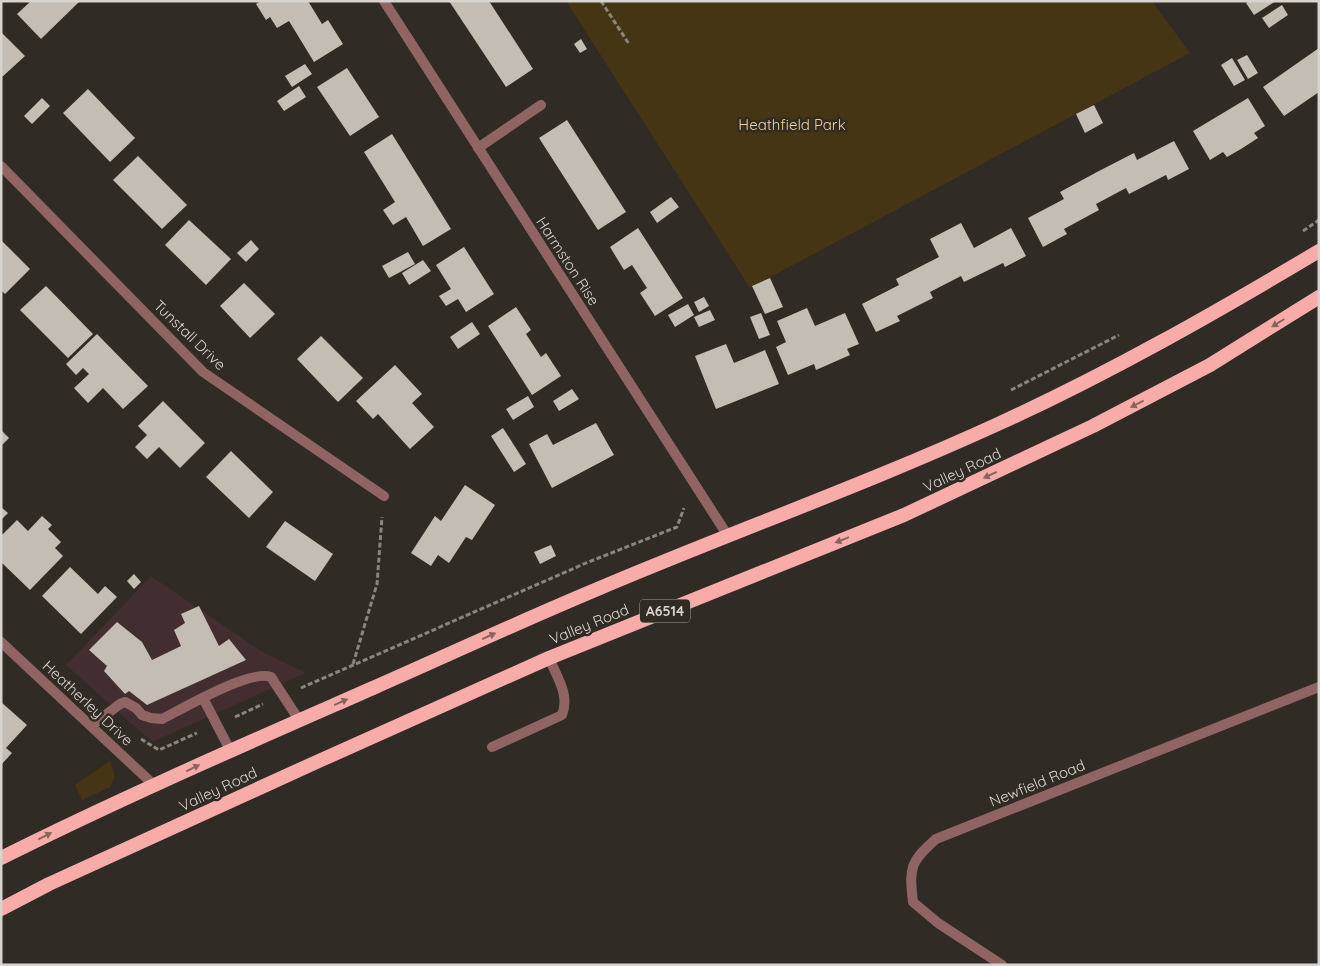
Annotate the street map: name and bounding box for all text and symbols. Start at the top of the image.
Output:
park label: Heathfield Park [738,115,846,134]
street label: Harmston Rise [532,213,604,309]
street label: Tunstall Drive [150,296,230,374]
one-way arrow [1271,318,1284,328]
one-way arrow [1129,400,1144,408]
street label: Valley Road [920,444,1004,496]
one-way arrow [983,471,997,479]
one-way arrow [834,536,849,544]
street label: Valley Road [547,599,631,649]
road number: A6514 [640,600,690,622]
one-way arrow [482,632,496,640]
street label: Heatherley Drive [39,656,137,750]
one-way arrow [334,697,348,705]
street label: Newfield Road [986,755,1088,811]
street label: Valley Road [176,763,260,815]
one-way arrow [185,764,200,773]
one-way arrow [38,832,52,840]

